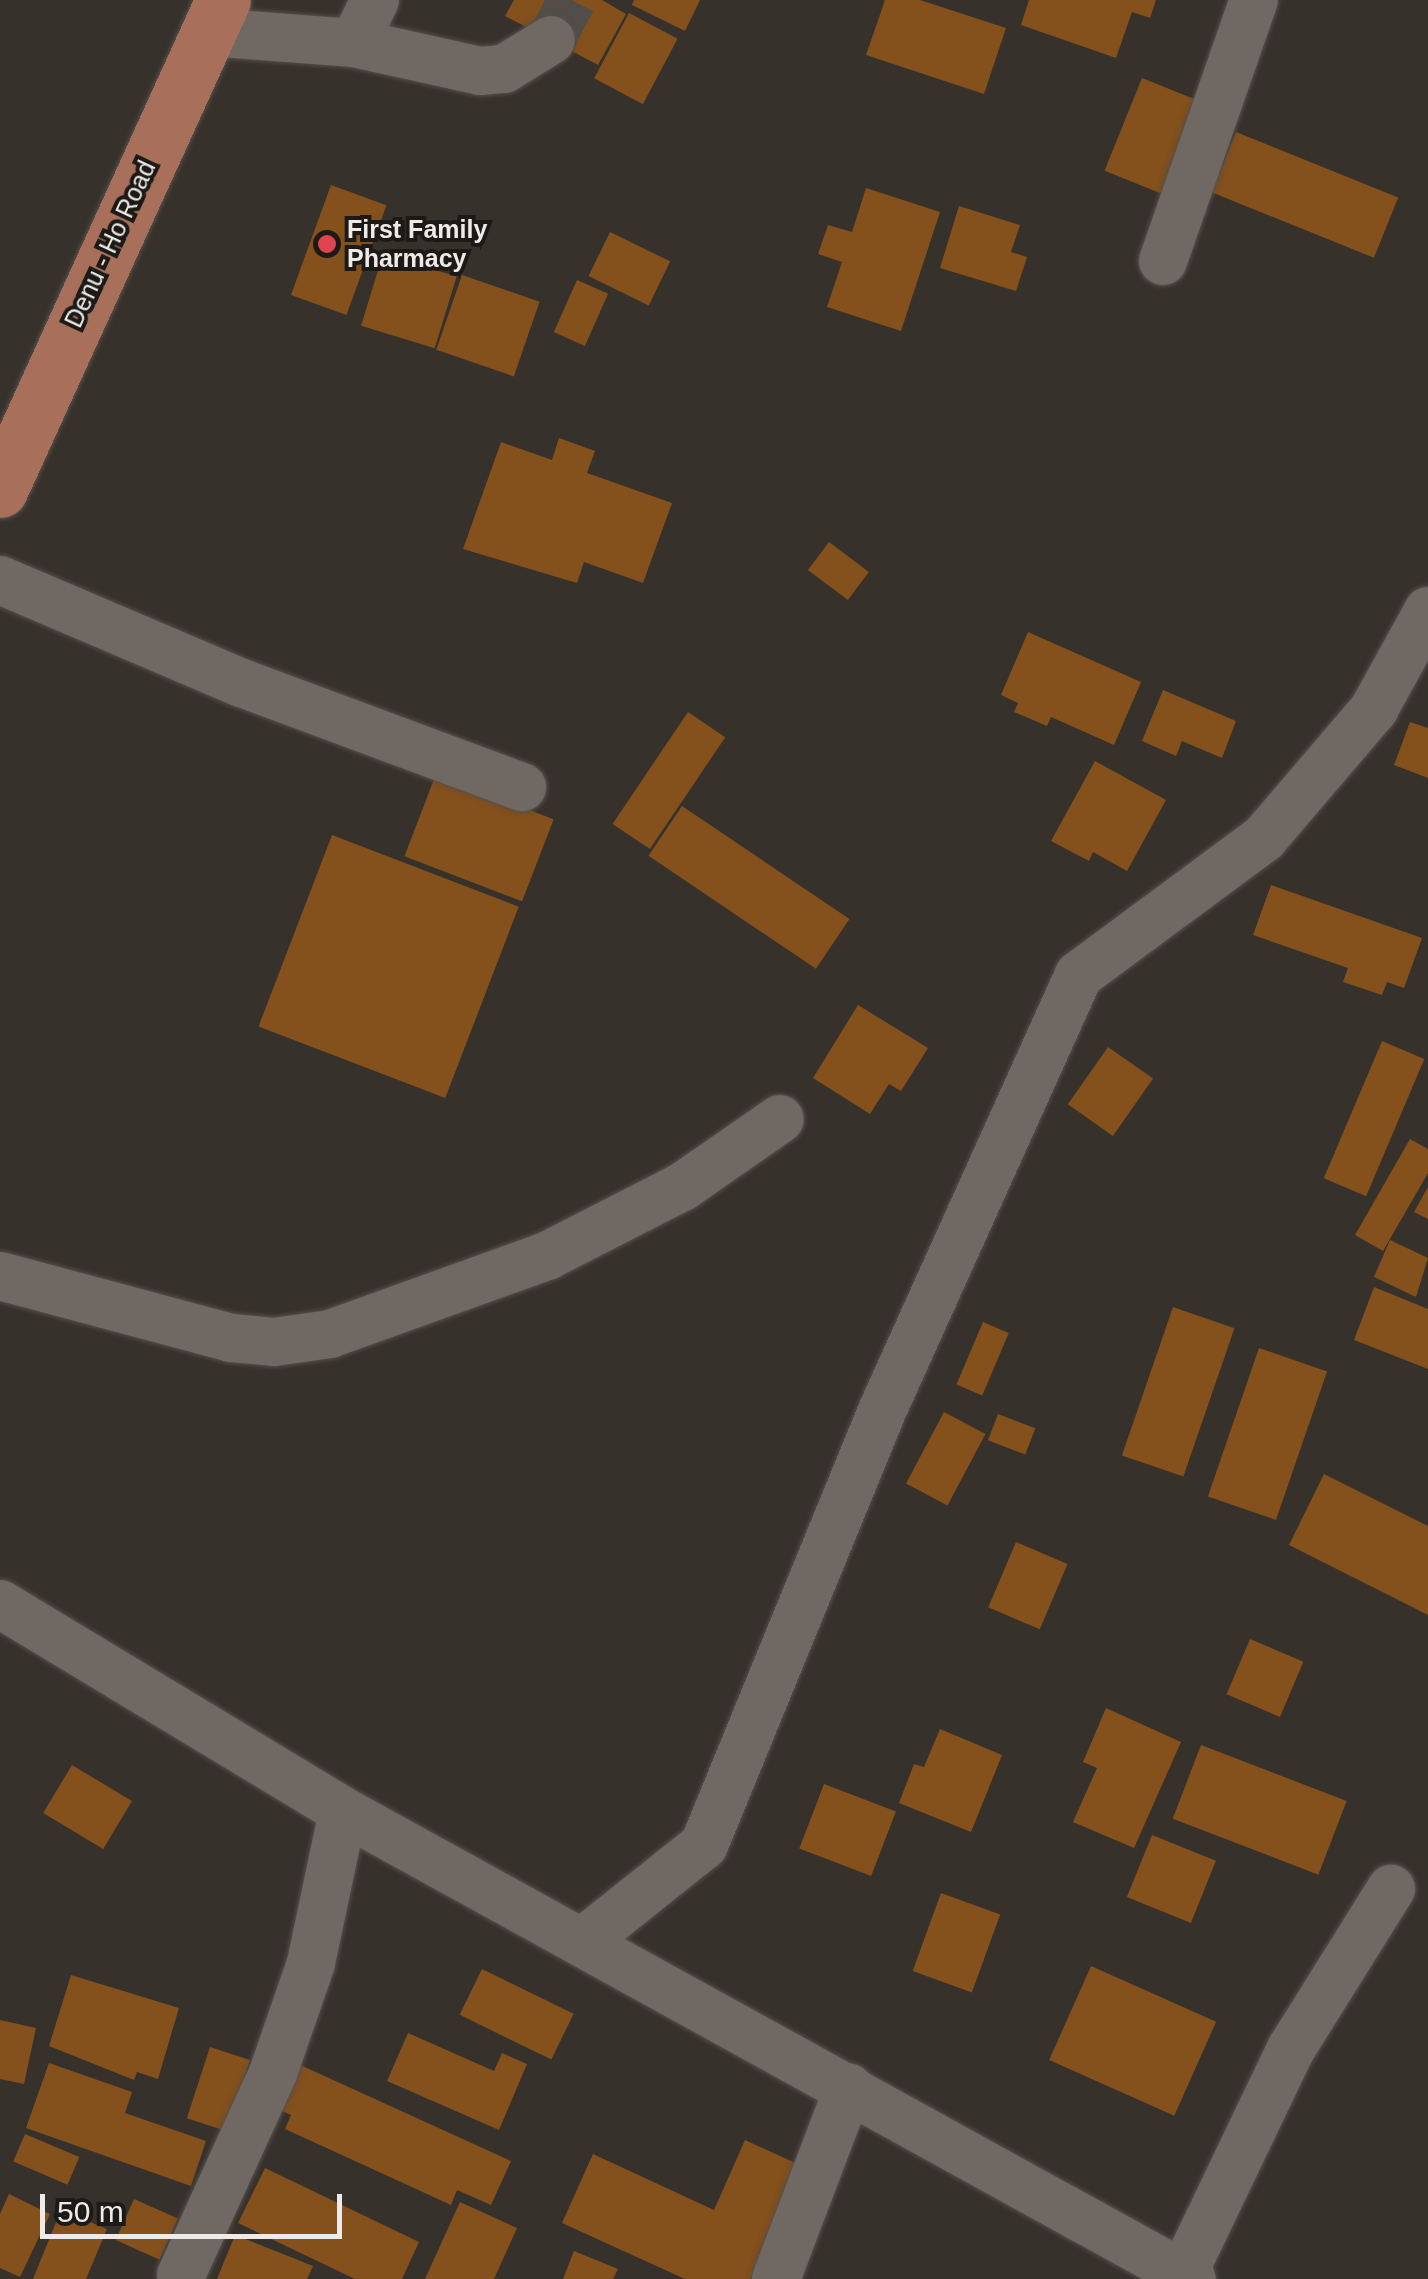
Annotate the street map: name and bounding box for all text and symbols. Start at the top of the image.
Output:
street label: Denu - Ho Road [58,156,162,332]
place label: First Family Pharmacy [347,215,487,274]
marker: First Family Pharmacy [316,233,338,255]
scale bar [45,2174,348,2236]
text: 50 m [57,2195,124,2228]

